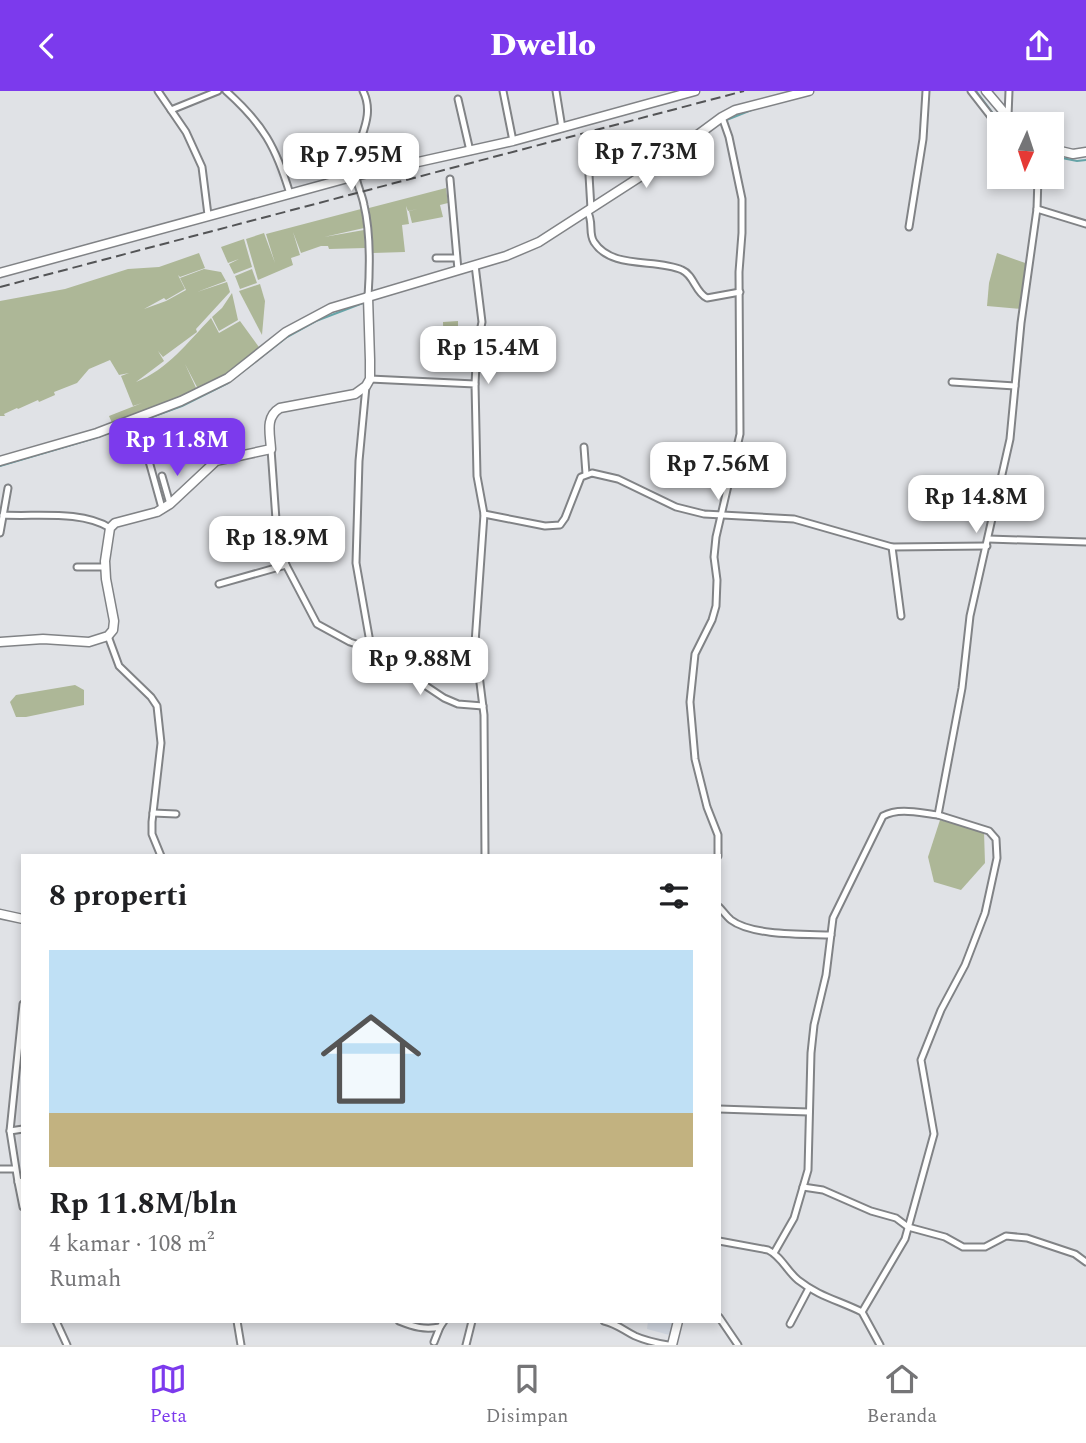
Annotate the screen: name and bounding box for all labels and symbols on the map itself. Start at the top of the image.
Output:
north arrow [987,112,1064,189]
pin: Rp 7.73M [574,131,718,190]
pin: Rp 7.95M [279,133,423,193]
pin: Rp 15.4M [416,327,560,386]
pin: Rp 11.8M [105,419,249,478]
pin: Rp 7.56M [646,443,790,502]
pin: Rp 14.8M [904,475,1048,535]
pin: Rp 18.9M [205,517,349,576]
pin: Rp 9.88M [348,637,492,697]

